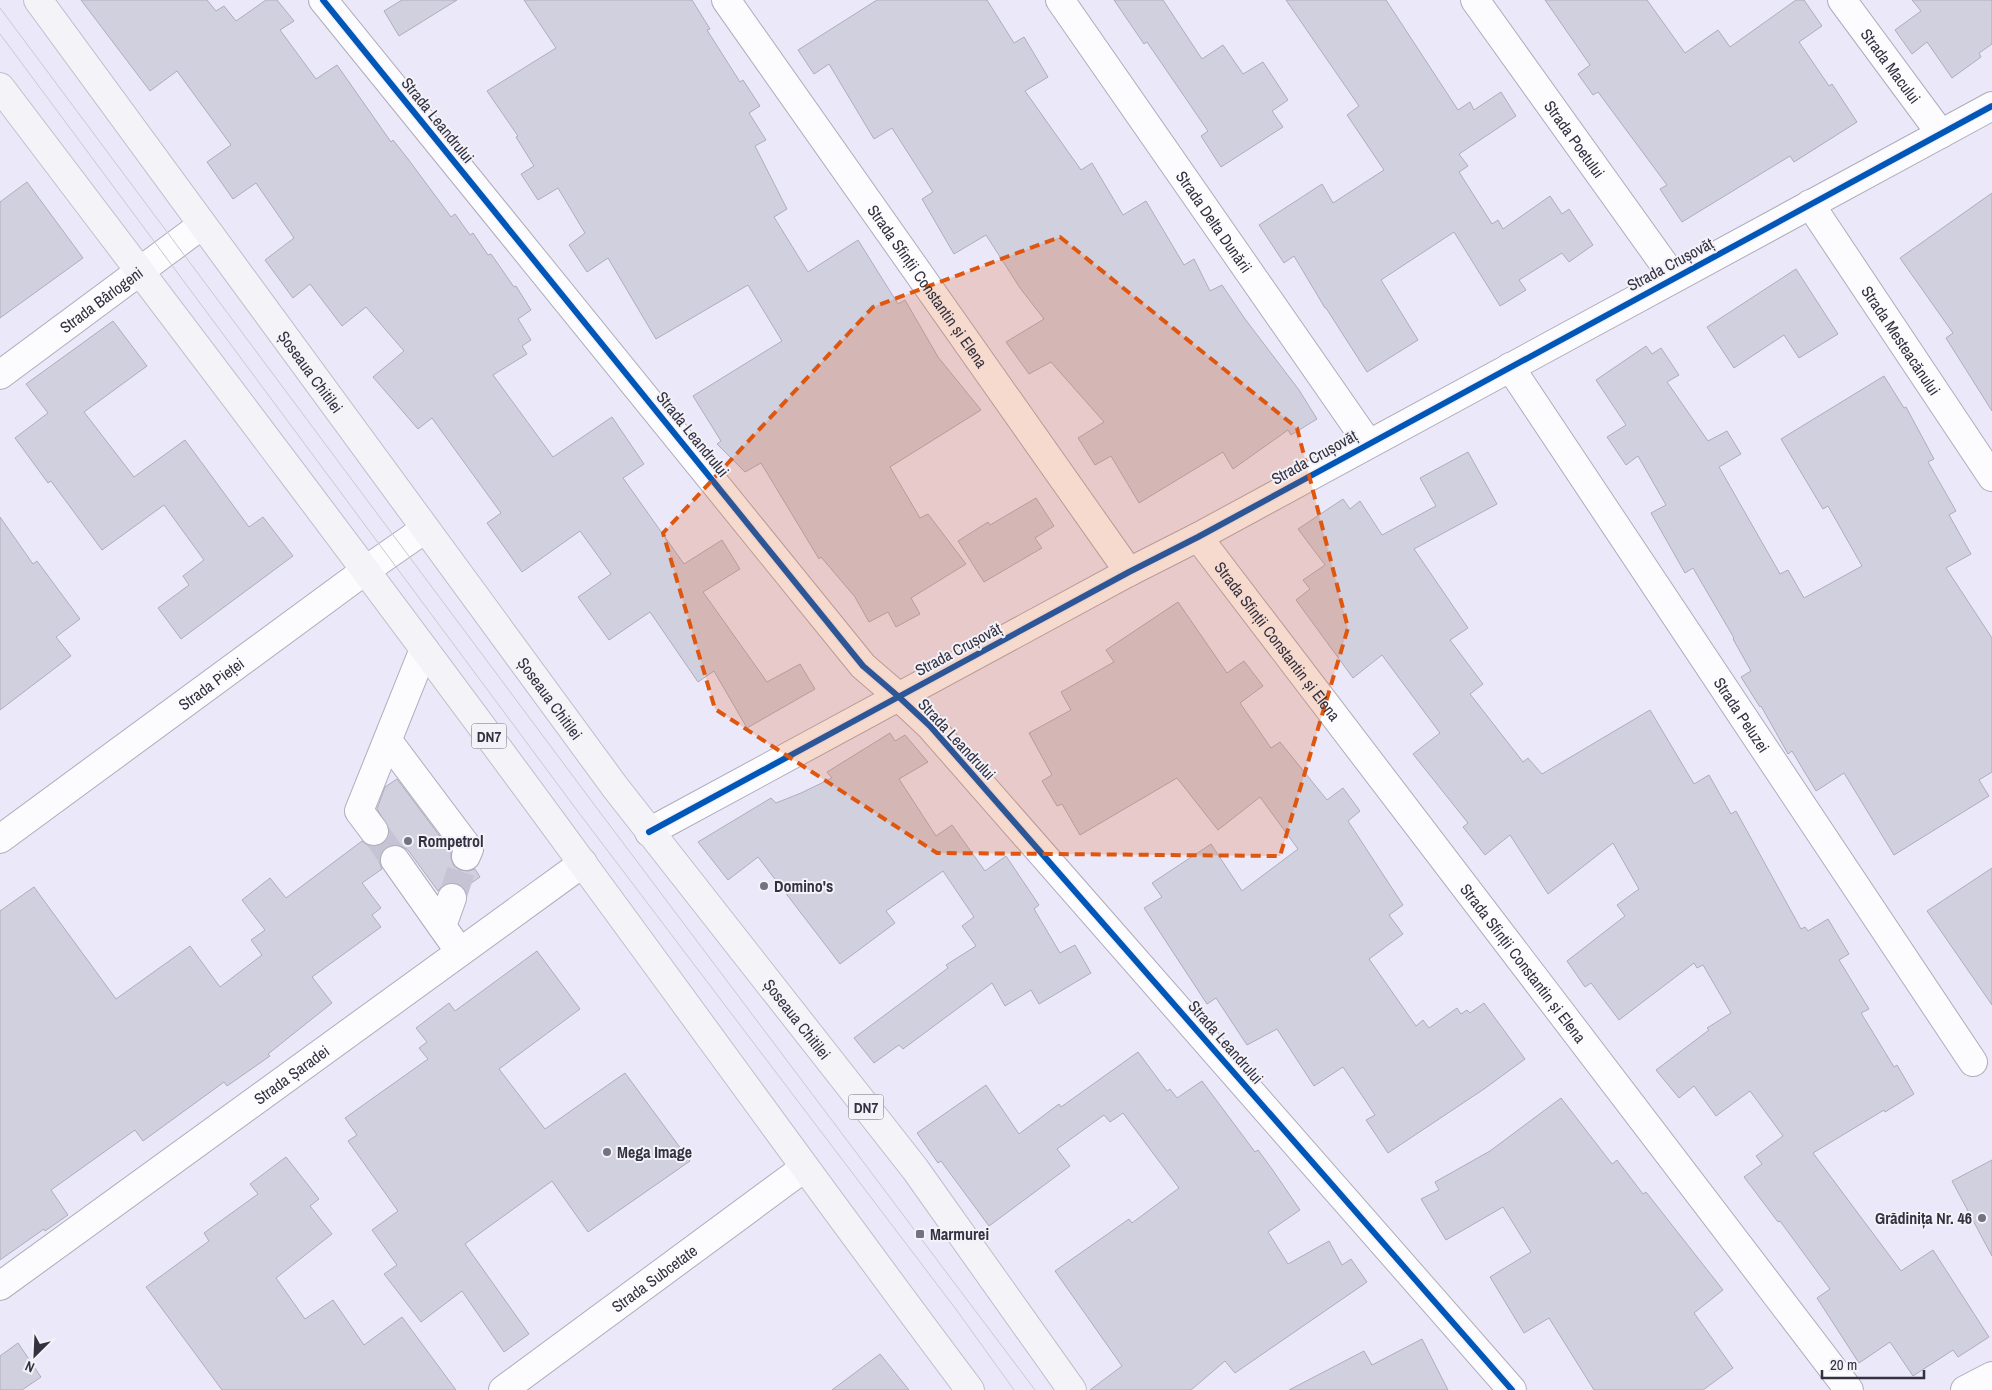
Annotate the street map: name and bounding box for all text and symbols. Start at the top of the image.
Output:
street label: Strada Macului [1856,24,1926,108]
street label: Strada Leandrului [397,73,479,167]
street label: Strada Poetului [1539,96,1610,182]
street label: Strada Delta Dunării [1171,166,1257,277]
street label: Strada Sfinții Constantin și Elena [862,200,993,373]
street label: Strada Crușovăț [1623,232,1717,296]
street label: Strada Bârlogeni [55,262,147,338]
street label: Strada Mesteacănului [1856,281,1946,400]
street label: Șoseaua Chitilei [273,326,348,417]
street label: Strada Leandrului [652,387,734,481]
street label: Strada Crușovăț [1267,424,1361,490]
street label: Strada Sfinții Constantin și Elena [1210,557,1346,726]
street label: Strada Crușovăț [911,617,1005,681]
street label: Strada Pieței [174,652,249,715]
street label: Șoseaua Chitilei [512,653,588,744]
street label: Strada Peluzei [1709,673,1775,757]
street label: Strada Leandrului [913,693,1001,785]
road number: DN7 [472,724,506,748]
place label: Rompetrol [418,830,484,852]
marker: Rompetrol [402,835,414,847]
place label: Domino's [774,875,833,897]
street label: Strada Sfinții Constantin și Elena [1455,879,1591,1048]
marker: Domino's [758,880,770,892]
street label: Șoseaua Chitilei [759,974,836,1064]
street label: Strada Leandrului [1183,995,1269,1089]
street label: Strada Șaradei [249,1040,334,1109]
road number: DN7 [848,1094,884,1120]
place label: Mega Image [617,1141,692,1163]
marker: Mega Image [601,1146,613,1158]
place label: Grădinița Nr. 46 [1875,1207,1972,1229]
marker: Grădinița Nr. 46 [1976,1212,1988,1224]
place label: Marmurei [930,1223,989,1245]
marker: Marmurei [914,1228,926,1240]
street label: Strada Subcetate [607,1239,702,1317]
north arrow [10,1330,60,1380]
scale bar [1822,1348,1924,1380]
text: 20 m [1830,1354,1857,1375]
text: N [22,1357,37,1377]

